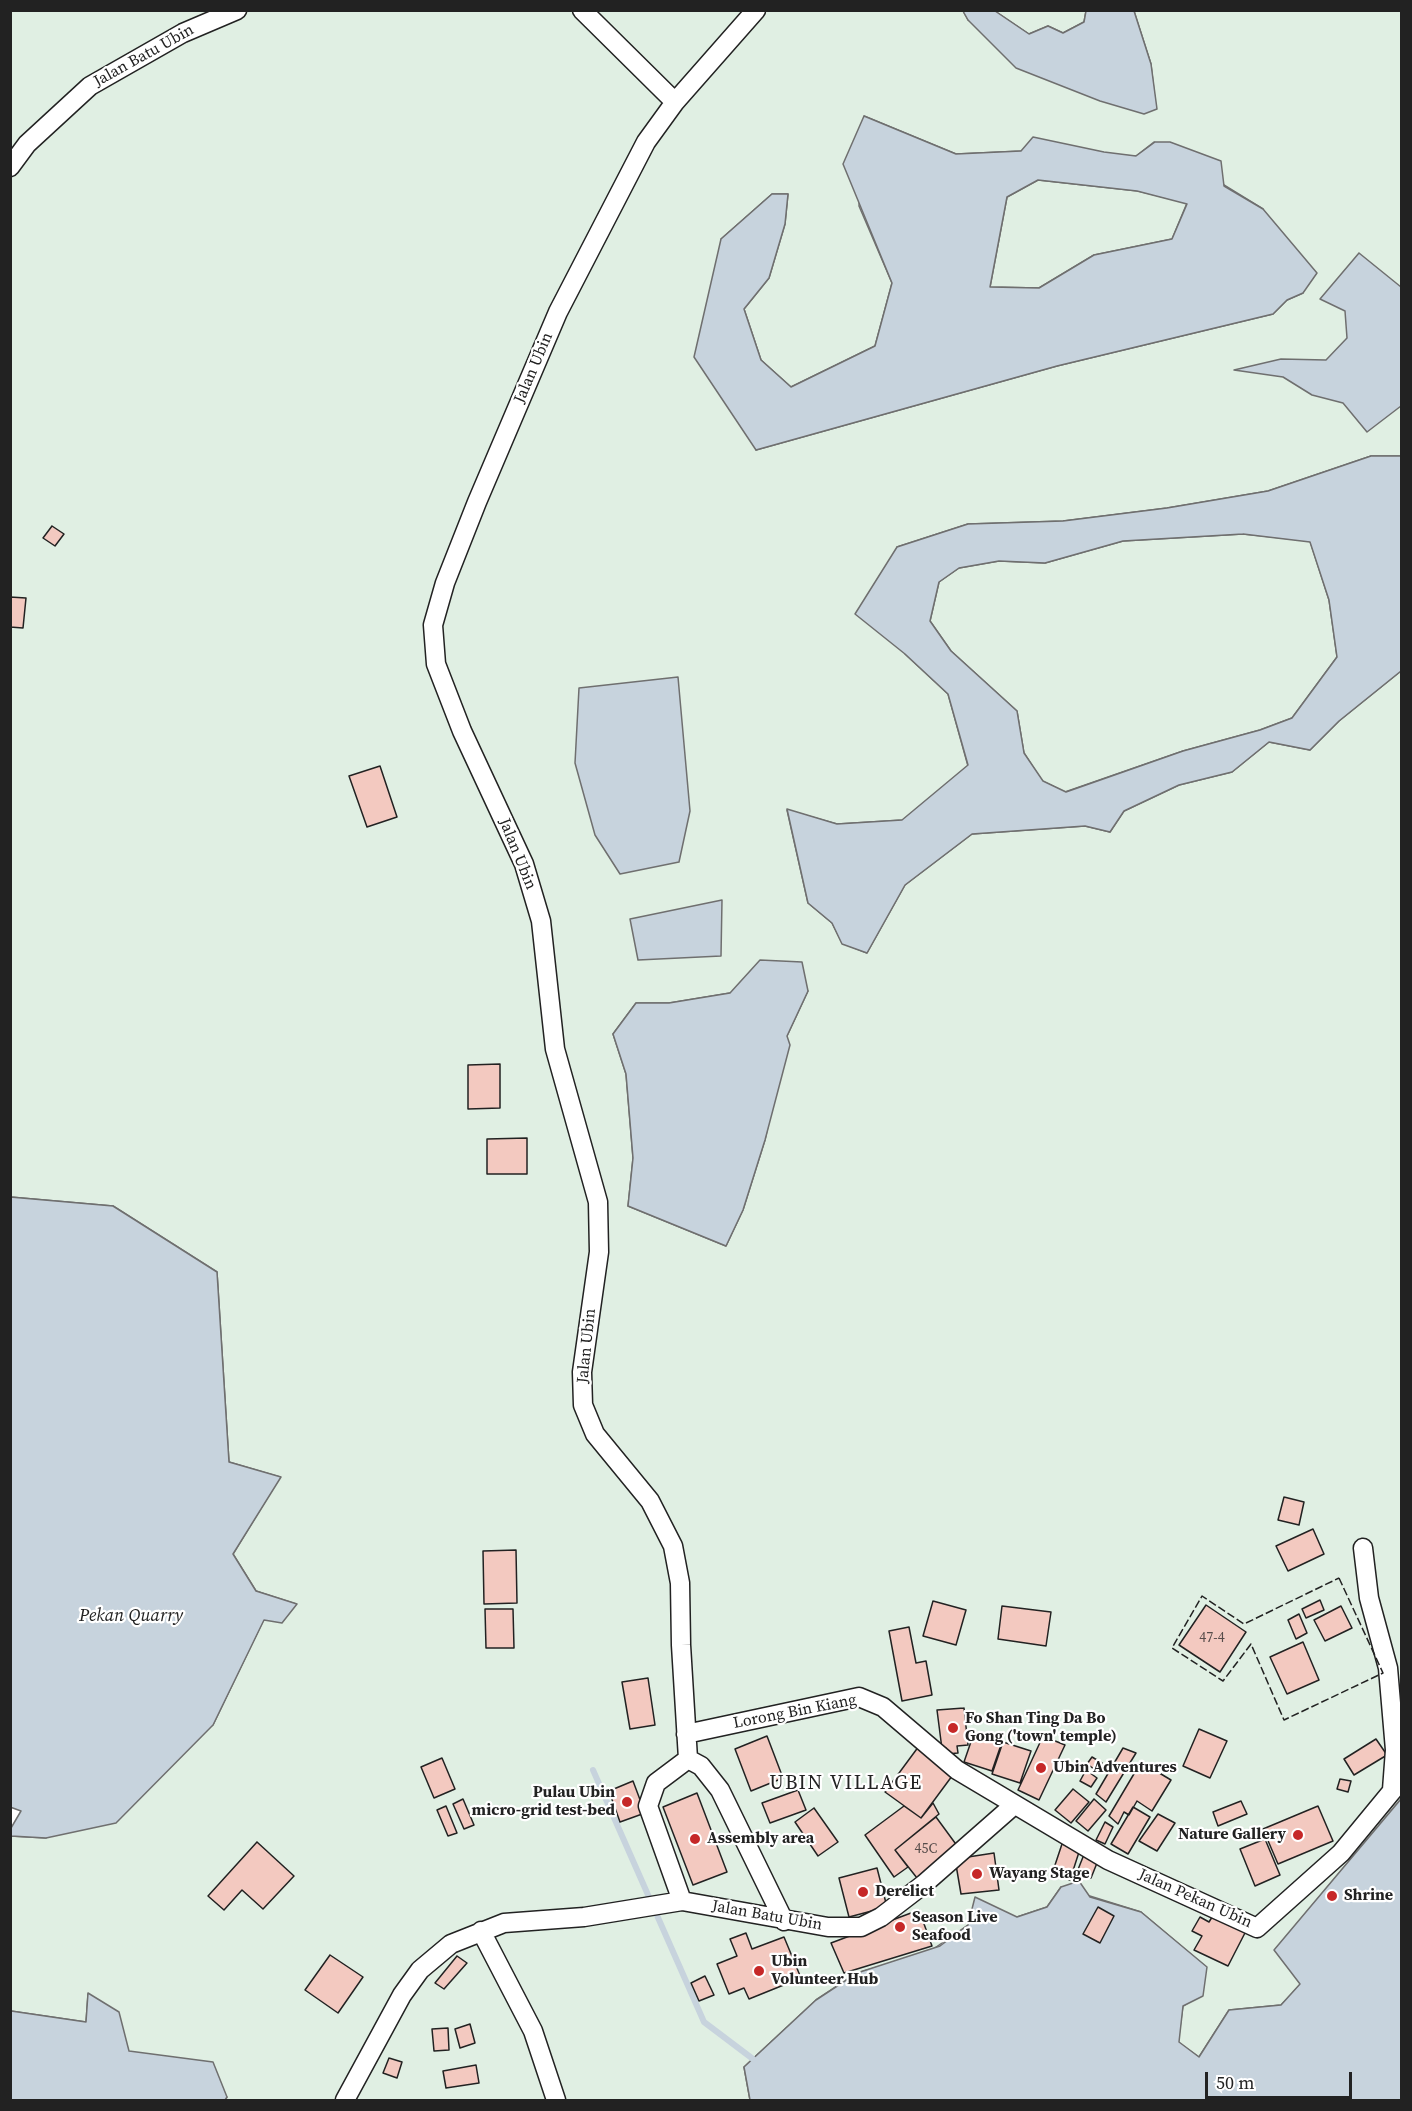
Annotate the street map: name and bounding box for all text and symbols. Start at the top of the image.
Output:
street label: Jalan Batu Ubin [91,21,197,91]
street label: Jalan Ubin [510,330,558,406]
street label: Jalan Ubin [494,816,540,892]
street label: Jalan Ubin [574,1308,600,1384]
water label: Pekan Quarry [79,1605,183,1627]
house number: 47-4 [1199,1630,1225,1646]
street label: Lorong Bin Kiang [732,1691,858,1733]
place label: Fo Shan Ting Da Bo Gong ('town' temple) [965,1709,1117,1747]
marker: Fo Shan Ting Da Bo Gong ('town' temple) [946,1721,960,1735]
place label: Ubin Adventures [1053,1758,1177,1778]
marker: Ubin Adventures [1034,1761,1048,1775]
district label: UBIN VILLAGE [769,1772,923,1796]
place label: Pulau Ubin micro-grid test-bed [472,1783,615,1821]
marker: Pulau Ubin micro-grid test-bed [620,1795,634,1809]
place label: Nature Gallery [1178,1825,1286,1845]
marker: Nature Gallery [1291,1828,1305,1842]
place label: Assembly area [707,1829,814,1849]
marker: Assembly area [688,1832,702,1846]
house number: 45C [915,1841,937,1857]
place label: Wayang Stage [989,1864,1090,1884]
street label: Jalan Pekan Ubin [1135,1865,1255,1933]
marker: Wayang Stage [970,1867,984,1881]
place label: Derelict [875,1882,934,1902]
marker: Derelict [856,1885,870,1899]
place label: Shrine [1344,1886,1393,1906]
marker: Shrine [1325,1889,1339,1903]
street label: Jalan Batu Ubin [710,1897,824,1935]
place label: Season Live Seafood [912,1908,998,1946]
marker: Season Live Seafood [893,1920,907,1934]
place label: Ubin Volunteer Hub [771,1952,878,1990]
marker: Ubin Volunteer Hub [752,1964,766,1978]
scale bar [1208,2060,1355,2098]
text: 50 m [1216,2070,1254,2095]

